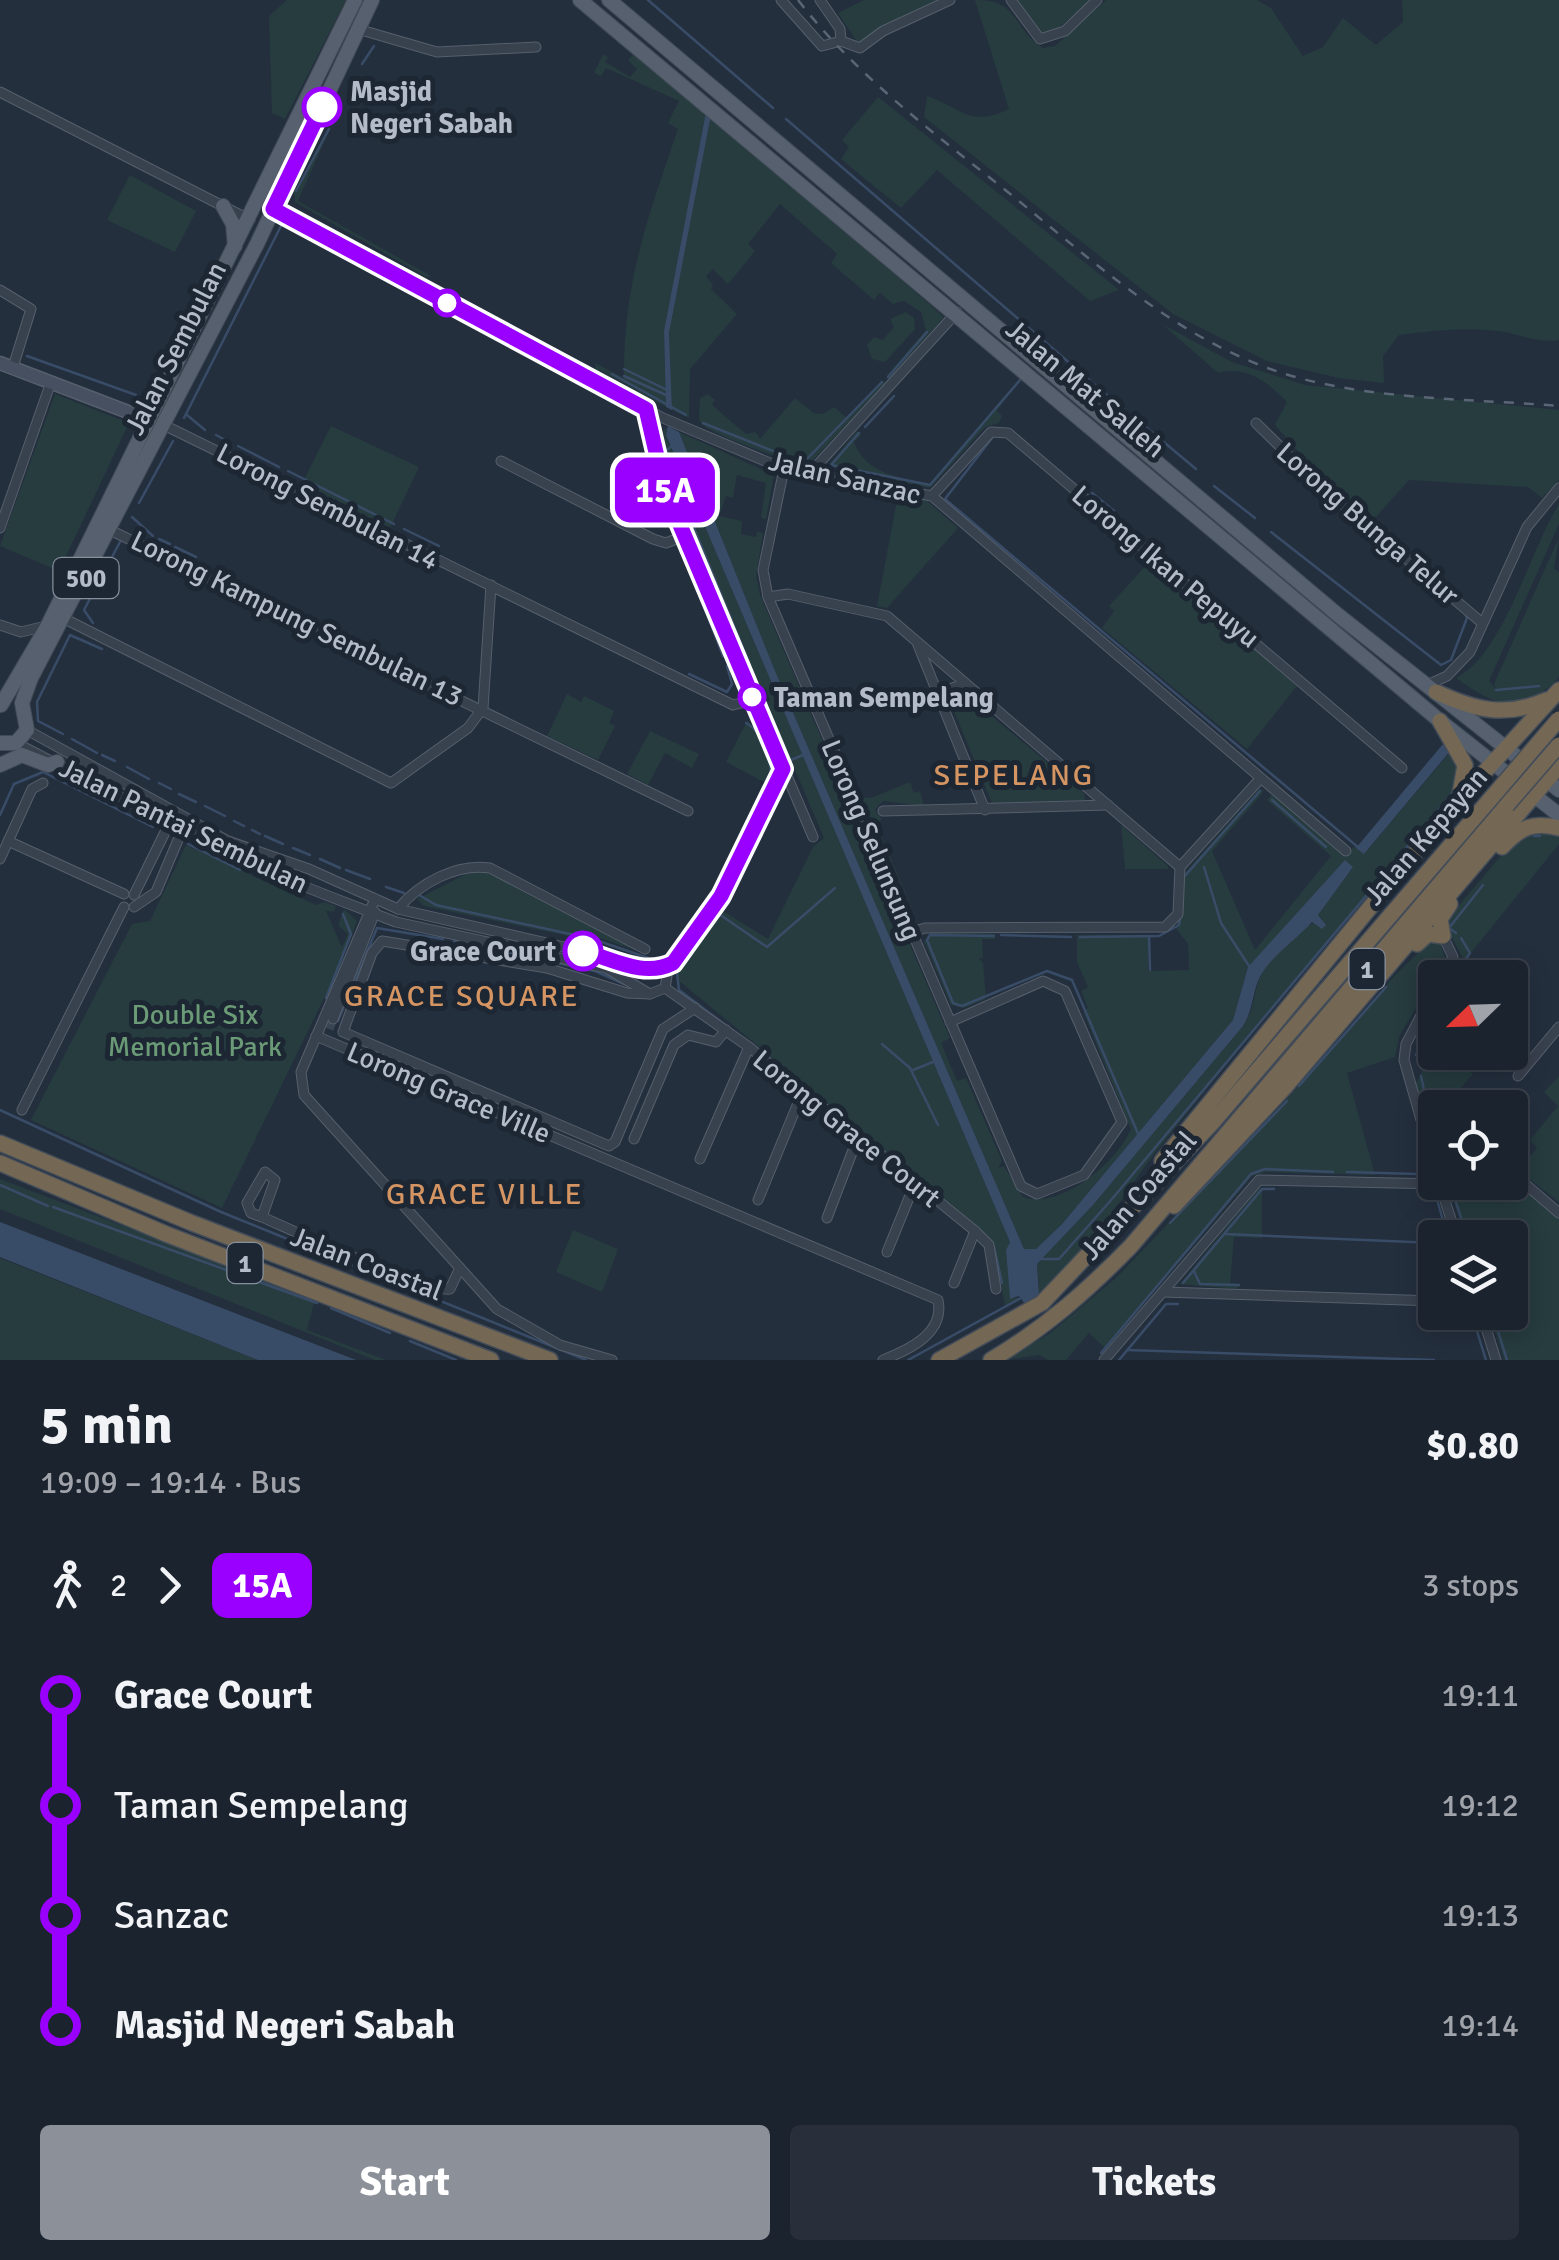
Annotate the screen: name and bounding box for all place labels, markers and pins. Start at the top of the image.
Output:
place label: Masjid Negeri Sabah [350,75,513,141]
marker: Masjid Negeri Sabah [303,88,341,126]
unlabelled marker [434,290,460,316]
place label: Taman Sempelang [774,681,994,715]
marker: Taman Sempelang [739,684,765,710]
marker: Grace Court [564,932,602,970]
place label: Grace Court [410,935,557,969]

